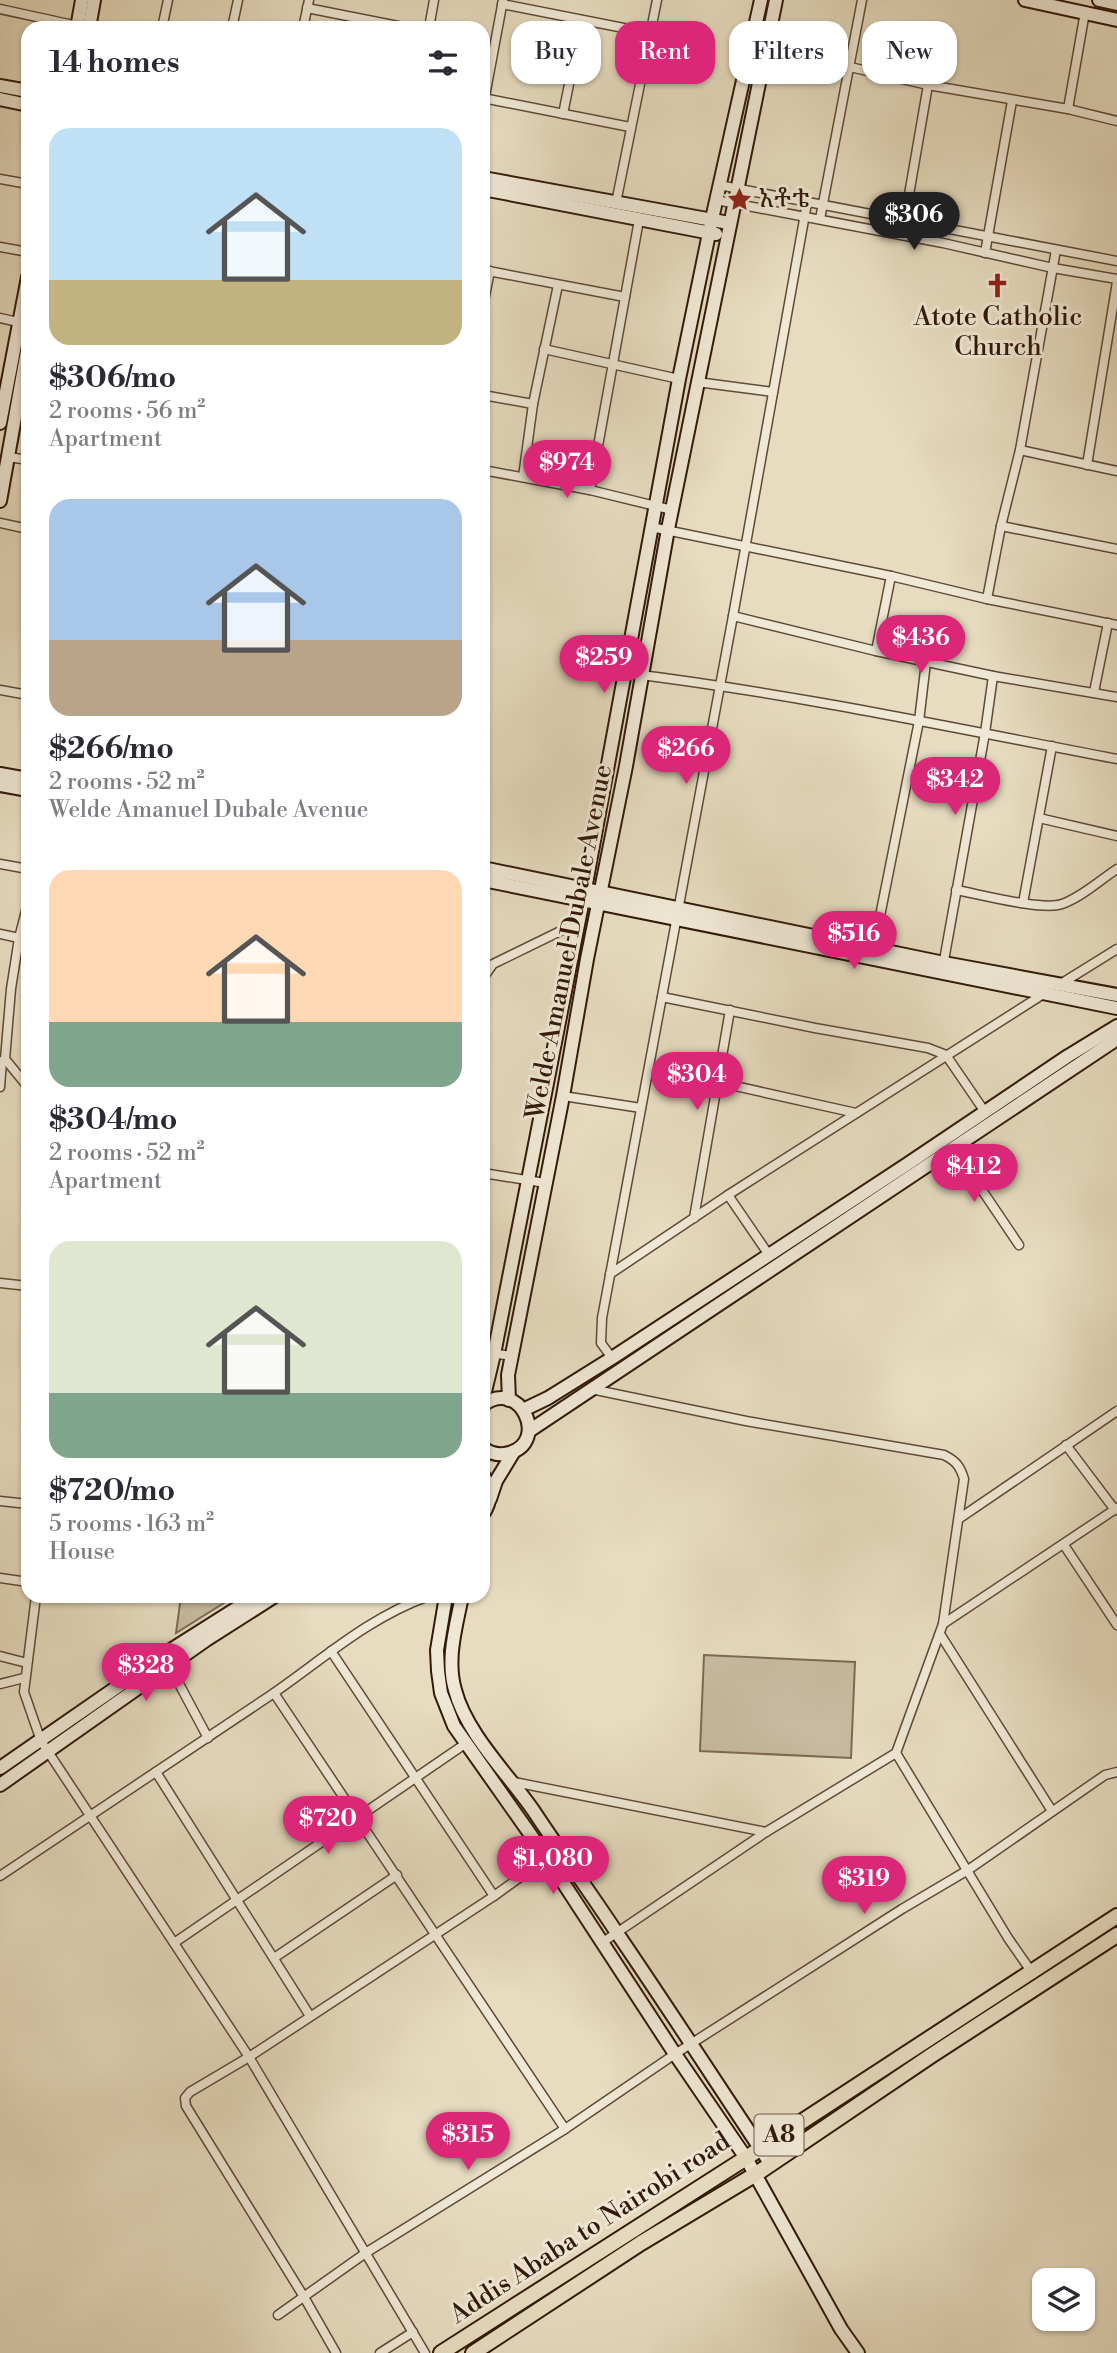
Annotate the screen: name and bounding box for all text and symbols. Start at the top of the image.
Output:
chip: Buy [511,21,601,84]
chip: Rent [615,21,715,84]
chip: Filters [729,21,848,84]
chip: New [862,21,957,84]
text: 14 homes [49,44,180,82]
icon: filters [424,44,462,82]
icon: home [193,174,319,300]
place label: አቶቴ [759,183,810,215]
place icon: አቶቴ [725,185,753,213]
pin: $306 [873,192,955,252]
text: $306 [885,201,943,229]
church icon: Atote Catholic Church [984,271,1012,299]
place label: Atote Catholic Church [913,301,1082,363]
text: $306/mo [49,359,176,397]
text: 2 rooms · 56 m² [49,397,205,425]
text: Apartment [49,425,162,453]
pin: $974 [526,440,608,500]
text: $974 [539,449,595,477]
icon: home [193,545,319,671]
pin: $436 [880,616,962,675]
text: $436 [892,624,950,652]
pin: $259 [563,636,645,695]
text: $259 [576,644,632,672]
pin: $266 [645,726,727,786]
text: $266/mo [49,730,174,768]
text: $266 [657,735,715,763]
pin: $342 [914,758,996,817]
street label: Welde Amanuel Dubale Avenue [519,762,619,1123]
text: $342 [926,766,984,794]
text: 2 rooms · 52 m² [49,768,205,796]
text: Welde Amanuel Dubale Avenue [49,796,368,824]
pin: $516 [813,912,895,971]
icon: home [193,916,319,1042]
text: $516 [828,920,880,948]
pin: $304 [656,1052,738,1112]
text: $304 [667,1061,727,1089]
text: $304/mo [49,1101,177,1139]
text: 2 rooms · 52 m² [49,1139,205,1167]
pin: $412 [933,1144,1015,1204]
text: $412 [947,1153,1001,1181]
text: Apartment [49,1167,162,1195]
icon: home [193,1287,319,1413]
text: $720/mo [49,1472,175,1510]
text: 5 rooms · 163 m² [49,1510,214,1538]
text: House [49,1538,115,1566]
pin: $328 [105,1644,187,1703]
text: $328 [118,1652,174,1680]
pin: $720 [287,1797,369,1856]
text: $720 [299,1805,357,1833]
pin: $1,080 [496,1836,610,1896]
text: $1,080 [513,1845,593,1873]
pin: $319 [823,1856,905,1916]
text: $319 [838,1865,890,1893]
pin: $315 [427,2112,509,2172]
road number: A8 [754,2114,804,2156]
text: $315 [442,2121,494,2149]
street label: Addis Ababa to Nairobi road [443,2125,737,2331]
map controls [1032,2268,1095,2331]
button: layers [1032,2268,1095,2331]

